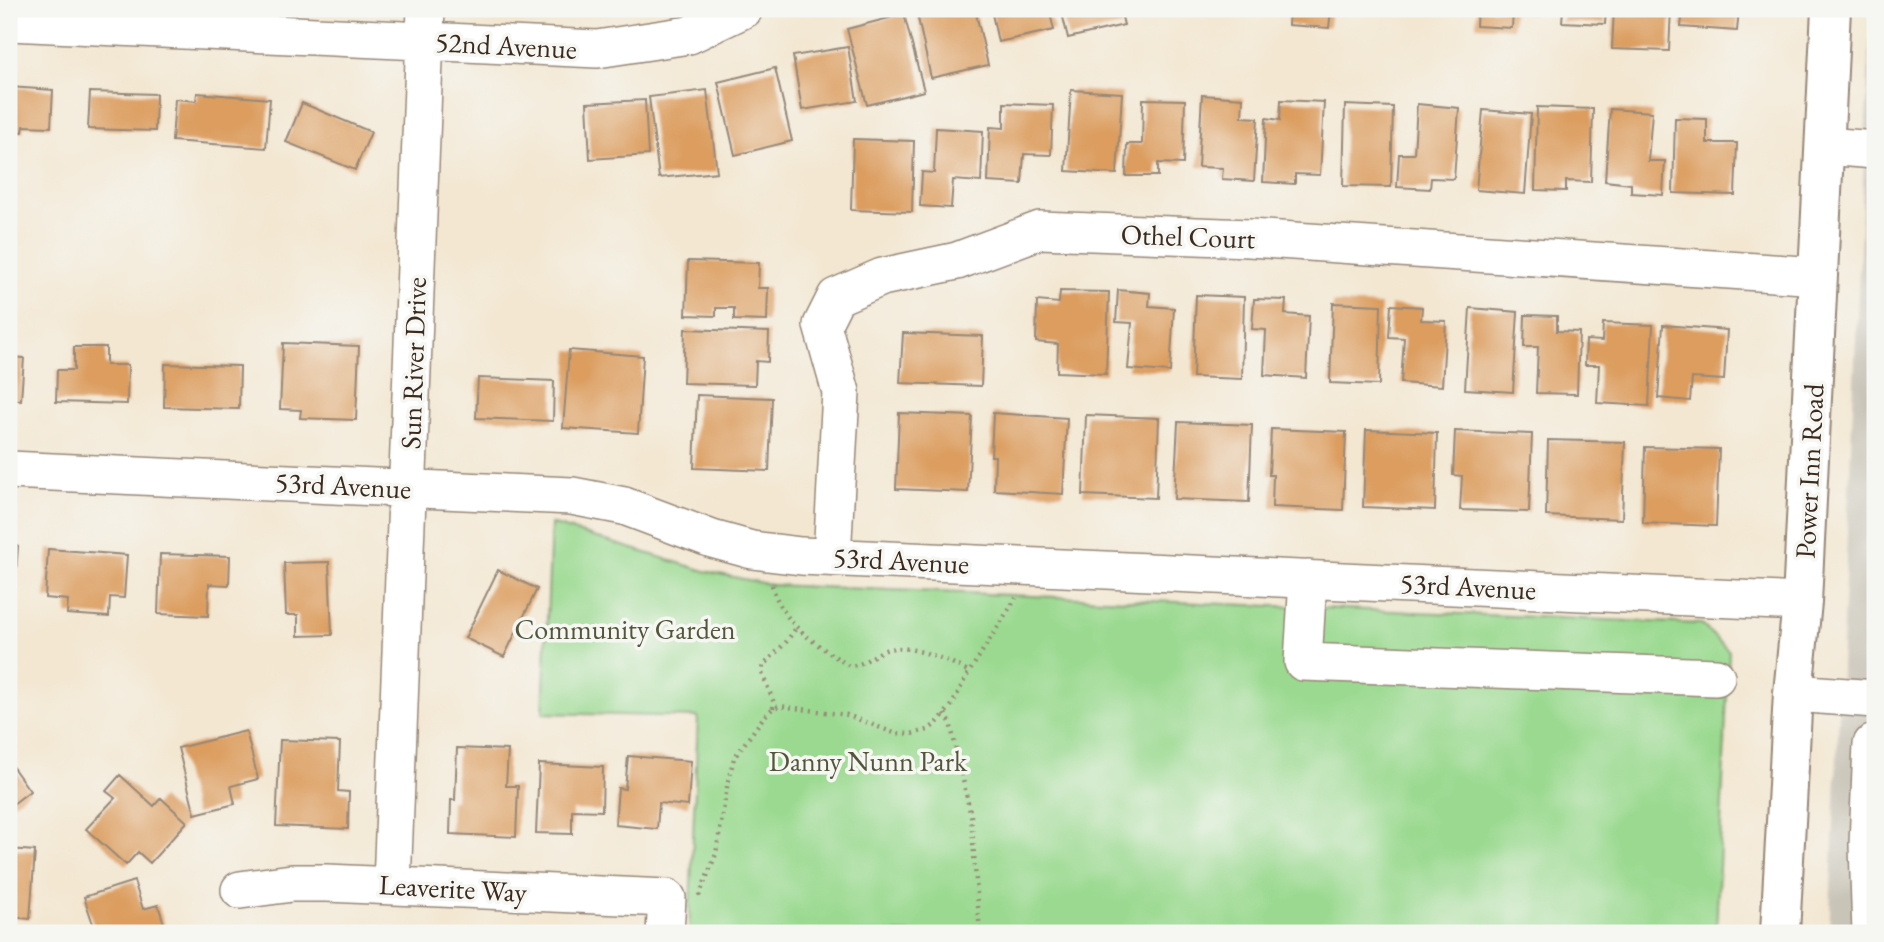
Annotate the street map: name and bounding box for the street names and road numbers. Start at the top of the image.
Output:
street label: 52nd Avenue [434,23,578,67]
street label: Othel Court [1120,216,1256,256]
street label: Sun River Drive [392,276,434,450]
street label: Power Inn Road [1786,382,1832,559]
street label: 53rd Avenue [274,463,412,507]
street label: 53rd Avenue [832,538,970,582]
street label: 53rd Avenue [1399,564,1537,608]
street label: Leaverite Way [378,866,529,910]

